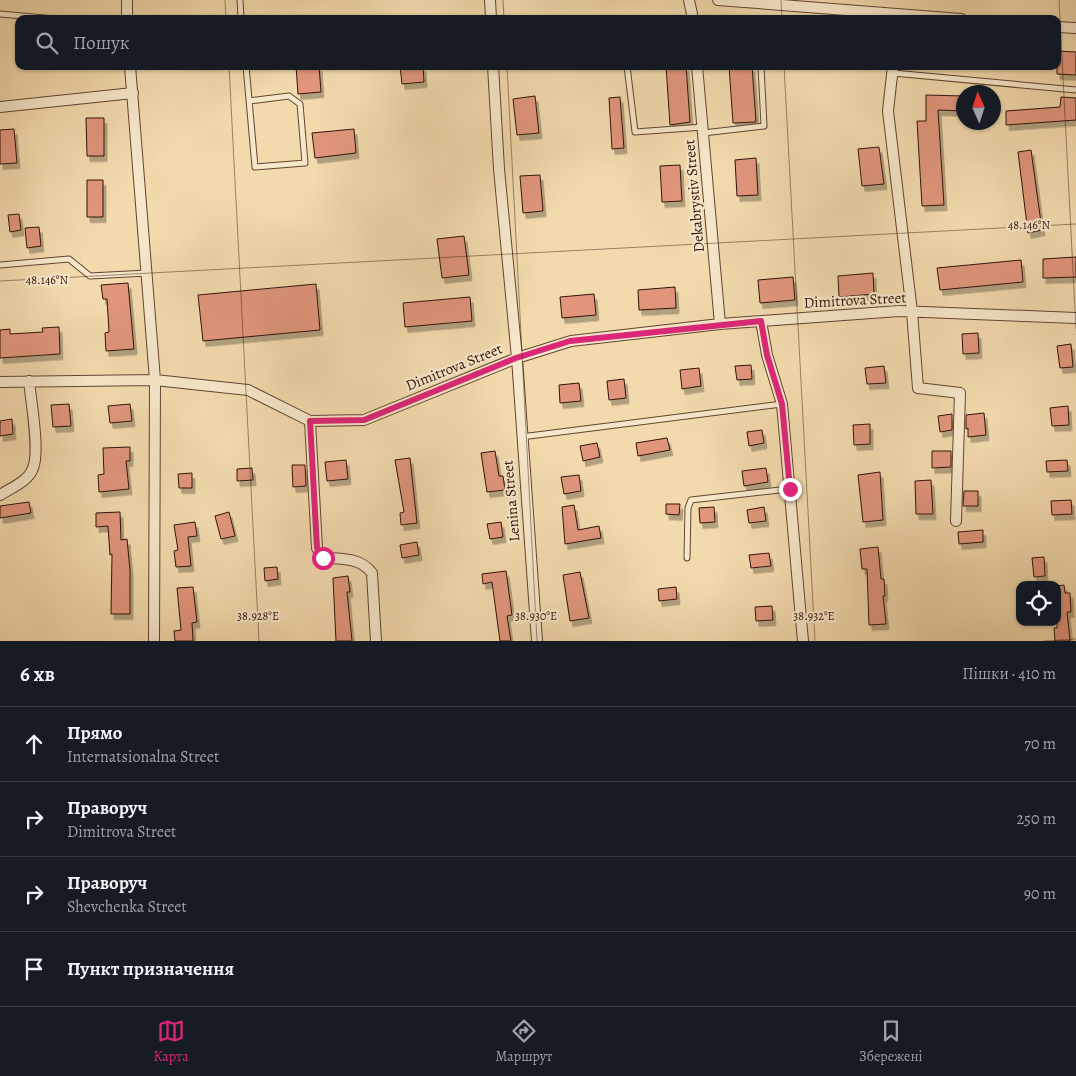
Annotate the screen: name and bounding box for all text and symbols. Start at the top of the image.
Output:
search box [15,15,1061,70]
icon: search [33,29,61,57]
text: Пошук [73,30,130,56]
north arrow [956,85,1001,130]
street label: Dekabrystiv Street [679,139,709,253]
text: 48.146°N [1008,217,1050,233]
text: 48.146°N [26,272,68,288]
street label: Dimitrova Street [803,287,907,313]
street label: Dimitrova Street [403,339,505,395]
street label: Lenina Street [497,459,525,543]
route end [779,478,802,501]
route start [312,547,335,570]
map controls [1016,581,1061,626]
button: locate [1016,581,1061,626]
text: 38.928°E [237,608,279,624]
text: 38.930°E [515,608,557,624]
text: 38.932°E [793,608,835,624]
text: 6 хв [20,660,55,688]
text: Пішки · 410 m [962,663,1056,685]
text: Прямо [67,720,122,746]
icon: ahead [20,730,48,758]
text: 70 m [1024,733,1056,755]
text: Internatsionalna Street [67,746,219,768]
text: Праворуч [67,795,147,821]
icon: right [20,805,48,833]
text: 250 m [1017,808,1056,830]
text: Dimitrova Street [67,821,176,843]
text: Праворуч [67,870,147,896]
icon: right [20,880,48,908]
text: 90 m [1024,883,1056,905]
text: Shevchenka Street [67,896,187,918]
icon: arrive [20,955,48,983]
text: Пункт призначення [67,956,234,982]
tab: Карта [153,1017,189,1066]
tab: Маршрут [496,1017,552,1066]
tab: Збережені [859,1017,923,1066]

